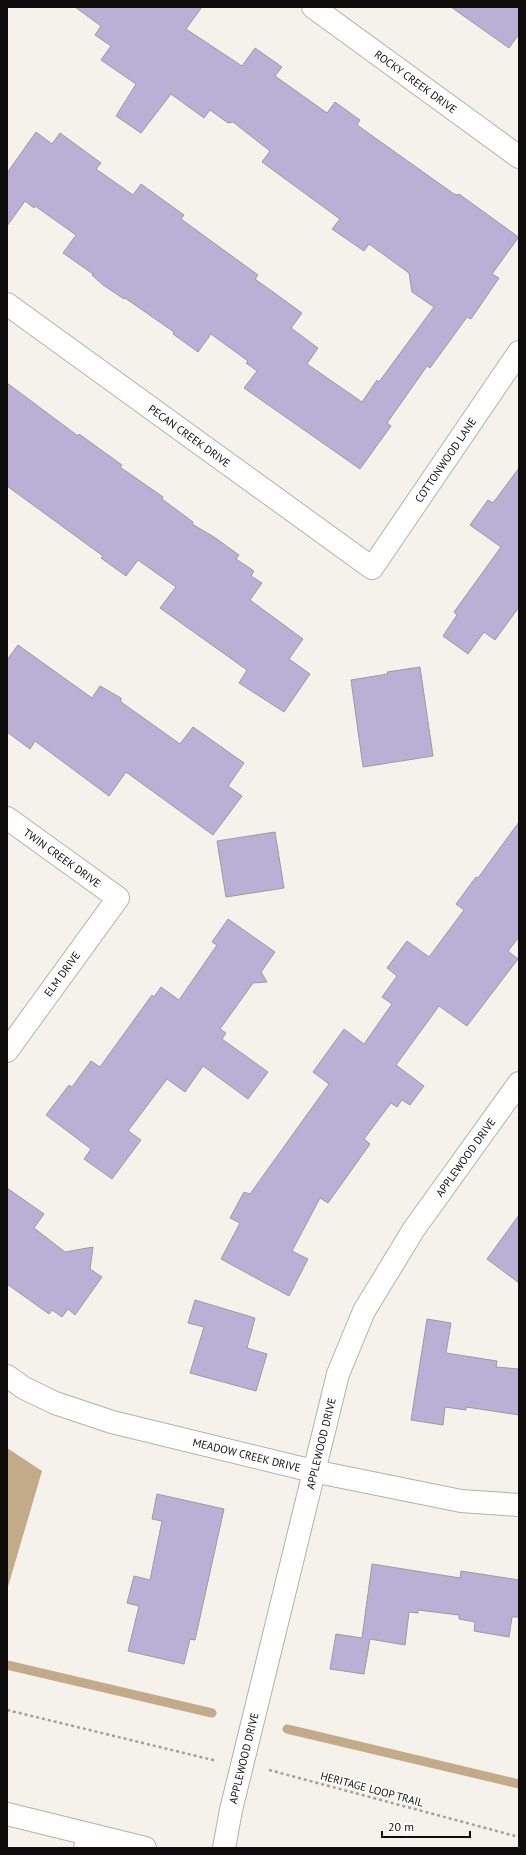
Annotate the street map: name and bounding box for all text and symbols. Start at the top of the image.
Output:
street label: ROCKY CREEK DRIVE [372,47,460,116]
street label: PECAN CREEK DRIVE [146,402,233,470]
street label: COTTONWOOD LANE [412,415,479,505]
street label: TWIN CREEK DRIVE [21,825,104,890]
street label: ELM DRIVE [41,949,83,999]
street label: APPLEWOOD DRIVE [433,1115,499,1199]
street label: APPLEWOOD DRIVE [303,1396,339,1491]
street label: MEADOW CREEK DRIVE [191,1435,302,1475]
street label: APPLEWOOD DRIVE [226,1711,262,1805]
street label: HERITAGE LOOP TRAIL [319,1769,425,1810]
scale bar [382,1813,470,1839]
text: 20 m [388,1819,414,1834]

